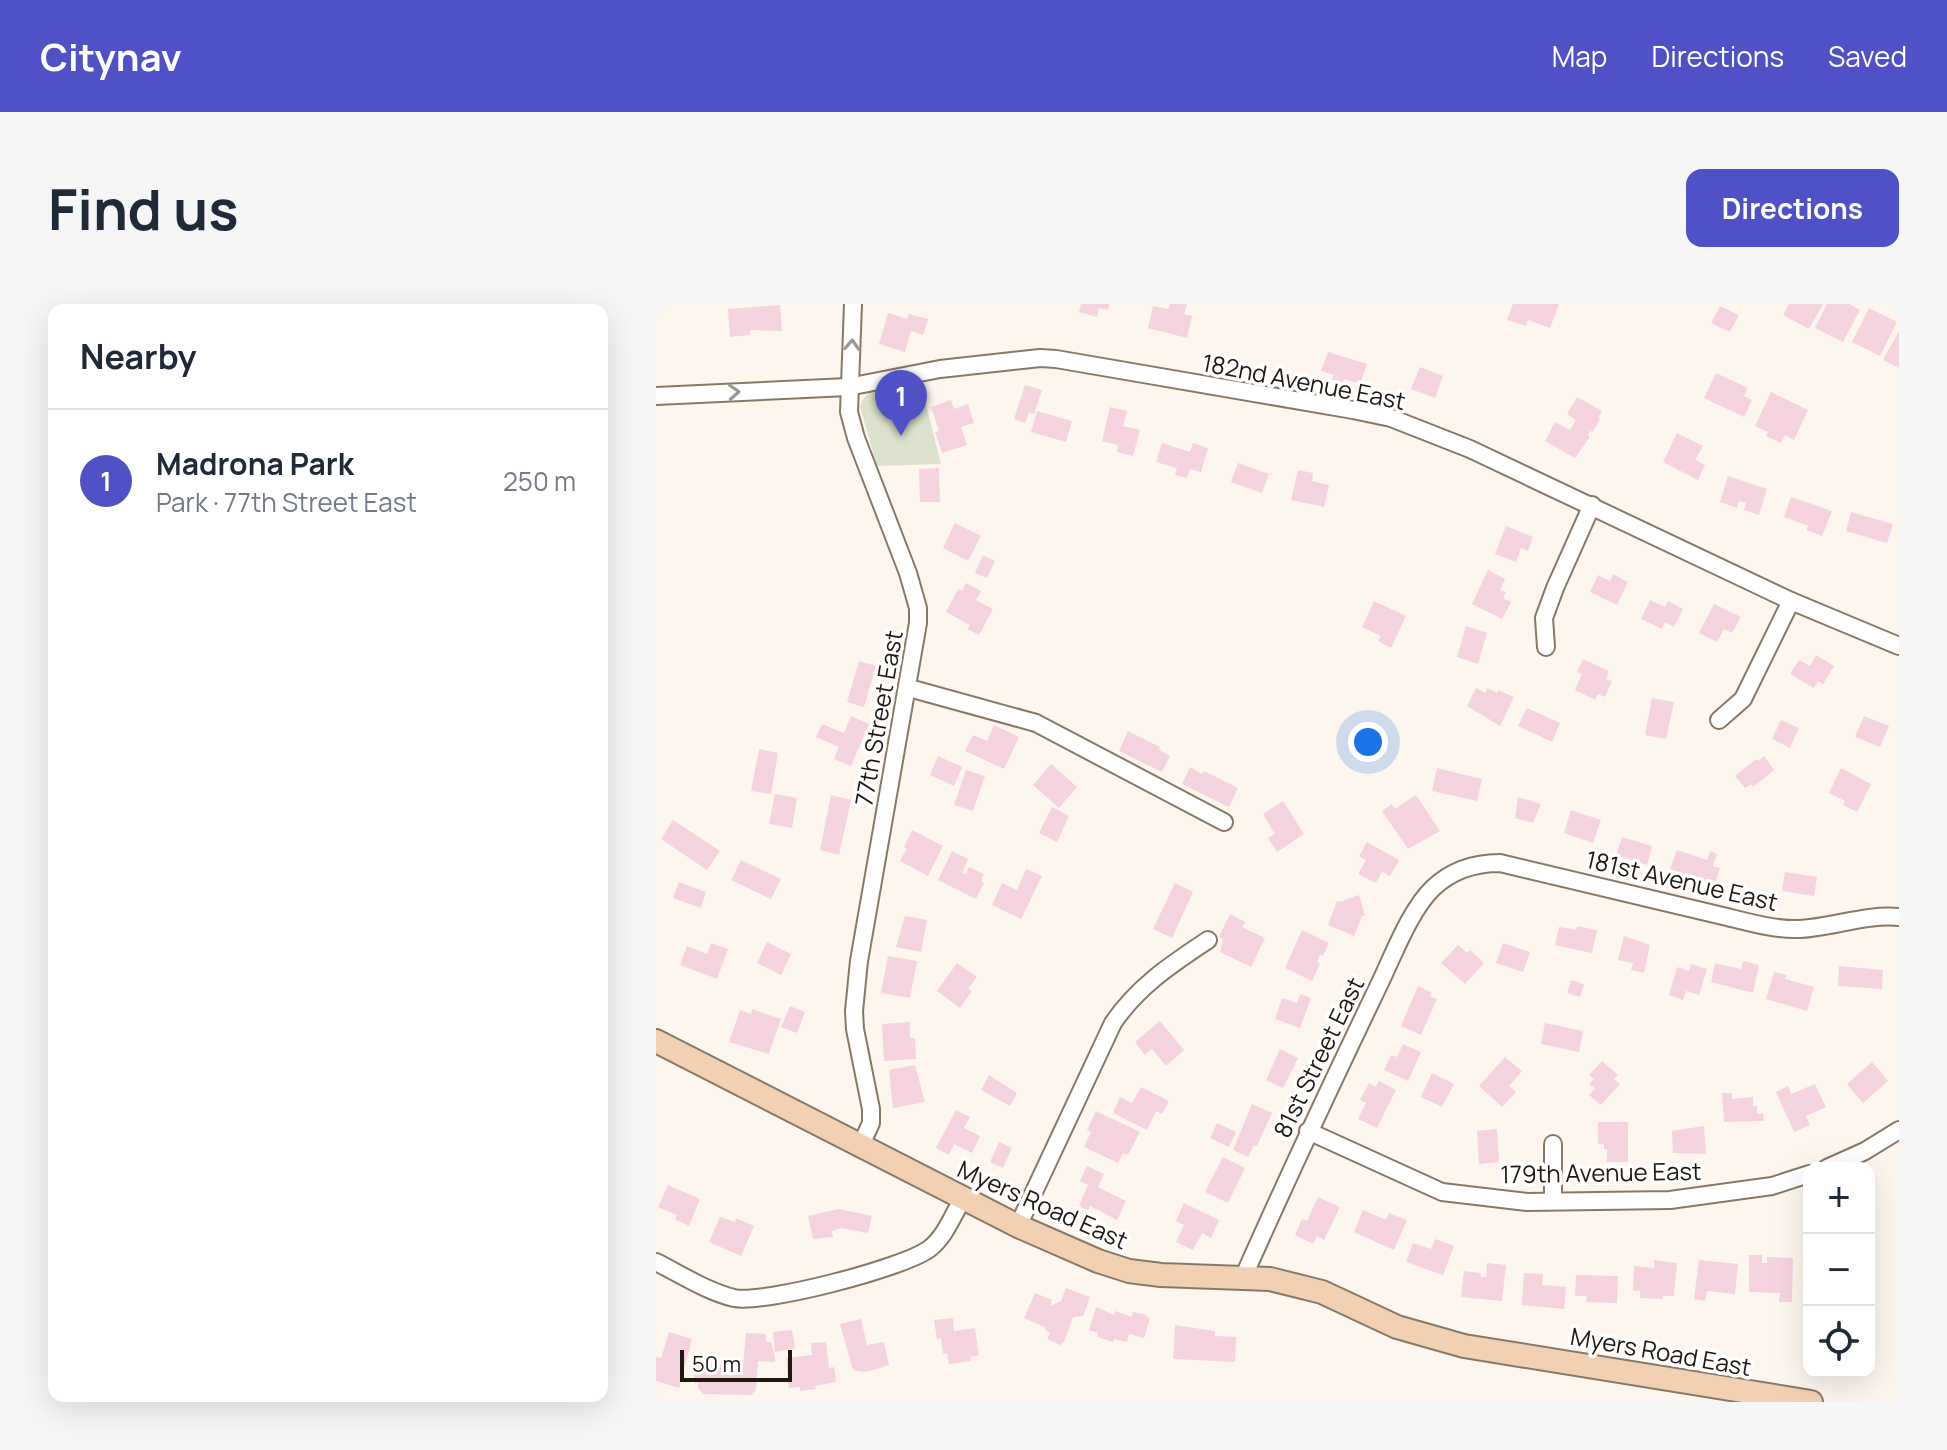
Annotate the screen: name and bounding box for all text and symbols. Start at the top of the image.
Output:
text: Citynav [40,30,182,82]
text: Map [1552,37,1607,75]
text: Directions [1651,37,1784,75]
text: Saved [1828,37,1907,75]
button: Directions [1686,169,1899,247]
text: Find us [48,170,239,247]
text: Nearby [80,333,196,379]
one-way arrow [843,338,860,351]
street label: 182nd Avenue East [1200,345,1408,417]
pin: 1 [875,370,927,436]
one-way arrow [728,384,741,401]
text: Madrona Park [156,443,354,484]
text: 1 [100,463,112,499]
text: 250 m [503,463,576,499]
text: Park · 77th Street East [156,484,417,520]
street label: 77th Street East [846,628,910,808]
your location [1348,722,1388,762]
street label: 181st Avenue East [1583,842,1781,918]
street label: 81st Street East [1265,971,1371,1143]
street label: Myers Road East [953,1152,1133,1256]
street label: 179th Avenue East [1500,1154,1702,1190]
map controls [1803,1162,1875,1378]
button: + [1803,1162,1875,1234]
button: − [1803,1234,1875,1306]
button: locate [1803,1306,1875,1378]
street label: Myers Road East [1568,1319,1754,1383]
scale bar [680,1346,792,1382]
text: 50 m [692,1349,741,1379]

